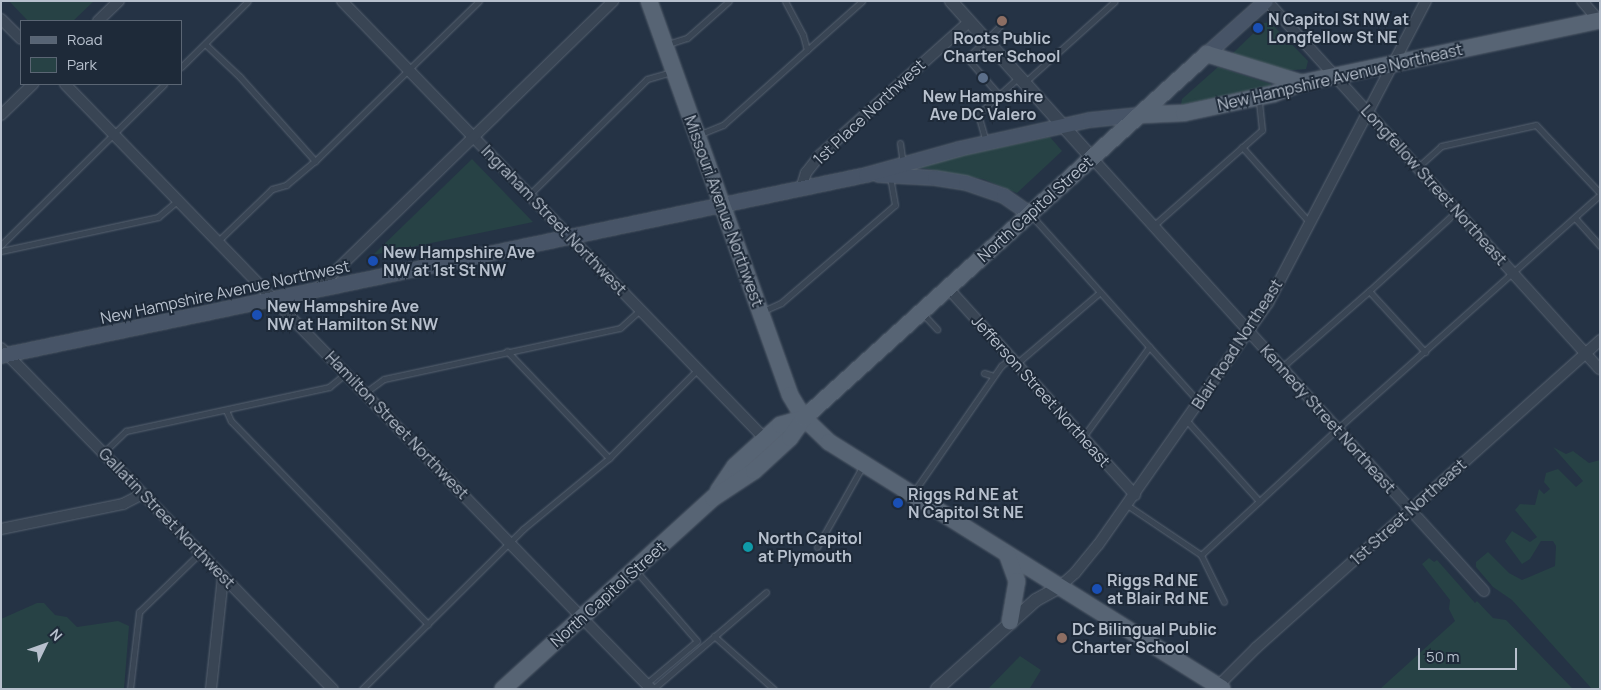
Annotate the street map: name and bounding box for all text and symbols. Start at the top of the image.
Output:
place label: N Capitol St NW at Longfellow St NE [1268,9,1409,47]
marker: Roots Public Charter School [996,15,1008,27]
legend [20,20,182,85]
marker: N Capitol St NW at Longfellow St NE [1252,22,1264,34]
place label: Roots Public Charter School [943,28,1061,66]
text: Road [67,29,103,50]
street label: New Hampshire Avenue Northeast [1216,39,1464,115]
text: Park [67,54,97,75]
street label: 1st Place Northwest [809,55,929,169]
marker: New Hampshire Ave DC Valero [977,72,989,84]
place label: New Hampshire Ave DC Valero [923,86,1043,124]
street label: Longfellow Street Northeast [1357,101,1511,269]
street label: Missouri Avenue Northwest [680,113,768,309]
street label: Ingraham Street Northwest [477,141,631,299]
street label: North Capitol Street [973,152,1097,266]
place label: New Hampshire Ave NW at 1st St NW [383,242,535,280]
marker: New Hampshire Ave NW at 1st St NW [367,255,379,267]
street label: New Hampshire Avenue Northwest [99,256,351,328]
street label: Blair Road Northeast [1188,275,1286,413]
place label: New Hampshire Ave NW at Hamilton St NW [267,296,438,334]
marker: New Hampshire Ave NW at Hamilton St NW [251,309,263,321]
street label: Jefferson Street Northeast [968,311,1114,471]
street label: Kennedy Street Northeast [1256,341,1400,497]
street label: Hamilton Street Northwest [321,347,473,503]
street label: Gallatin Street Northwest [95,444,239,592]
street label: 1st Street Northeast [1346,455,1470,569]
place label: Riggs Rd NE at N Capitol St NE [908,484,1024,522]
marker: Riggs Rd NE at N Capitol St NE [892,497,904,509]
place label: North Capitol at Plymouth [758,528,862,566]
street label: North Capitol Street [546,537,670,651]
marker: North Capitol at Plymouth [742,541,754,553]
place label: Riggs Rd NE at Blair Rd NE [1107,570,1209,608]
marker: Riggs Rd NE at Blair Rd NE [1091,583,1103,595]
place label: DC Bilingual Public Charter School [1072,619,1217,657]
north arrow [20,620,70,670]
text: N [46,625,67,645]
marker: DC Bilingual Public Charter School [1056,632,1068,644]
scale bar [1421,638,1520,670]
text: 50 m [1426,646,1460,667]

